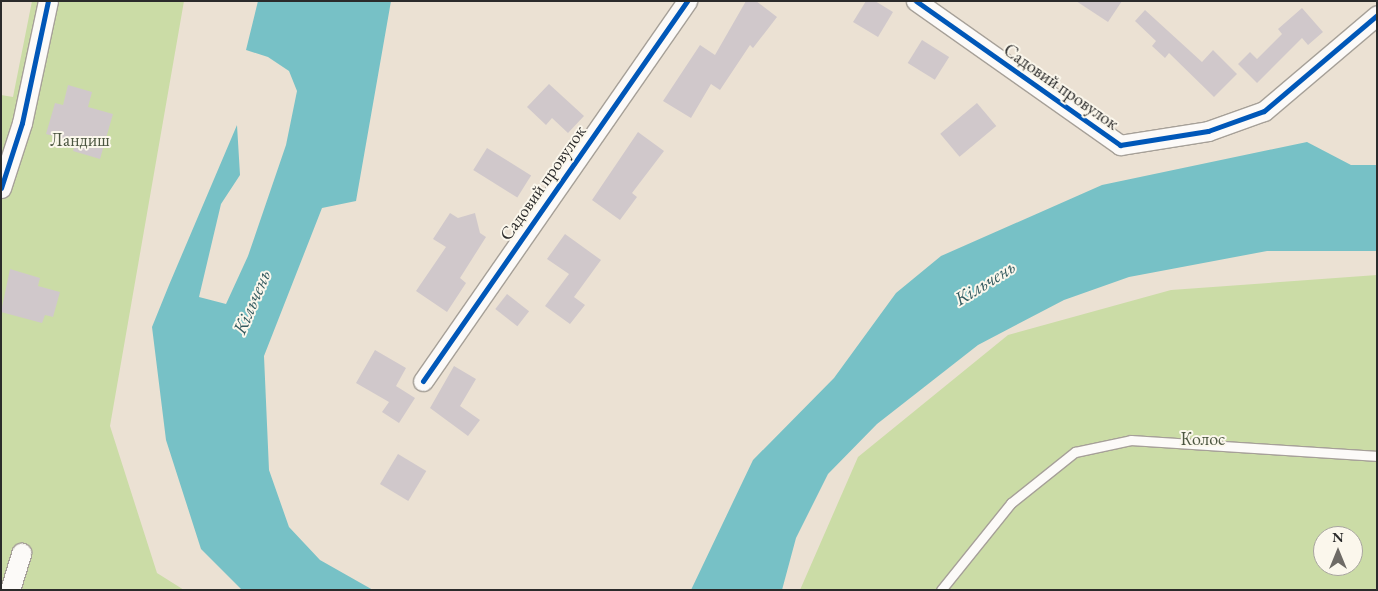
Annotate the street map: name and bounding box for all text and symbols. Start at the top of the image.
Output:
street label: Садовий провулок [999,39,1123,135]
street label: Садовий провулок [495,121,591,245]
park label: Ландиш [50,129,110,151]
water label: Кільчень [950,255,1020,311]
water label: Кільчень [228,266,276,338]
park label: Колос [1181,428,1225,450]
north arrow [1313,526,1363,576]
text: N [1332,528,1344,546]

